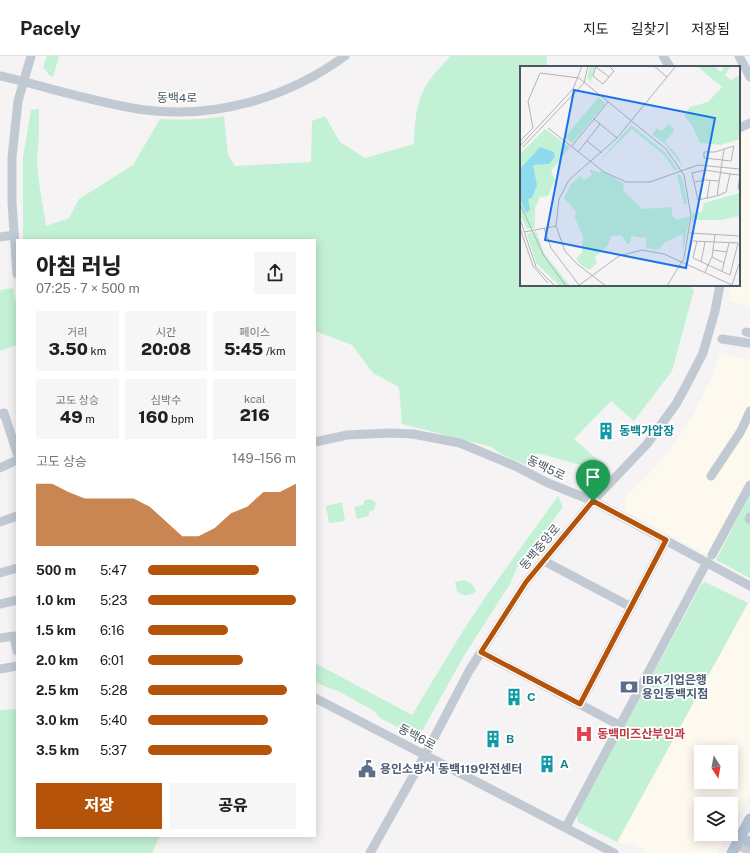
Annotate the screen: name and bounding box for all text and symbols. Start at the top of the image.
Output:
text: Pacely [20,17,81,39]
text: 지도 [583,21,609,37]
text: 길찾기 [631,21,669,37]
text: 저장됨 [691,21,730,37]
inset map [520,66,740,286]
street label: 동백4로 [157,91,197,105]
button: share [254,252,296,294]
text: 아침 러닝 [36,253,122,279]
text: 07:25 · 7 × 500 m [36,281,140,296]
text: 거리 [67,326,87,338]
text: 시간 [156,326,176,338]
text: 페이스 [239,326,270,338]
text: 3.50 [48,339,88,359]
text: 20:08 [141,339,191,359]
text: 5:45 [224,339,263,359]
text: km [88,345,106,357]
text: /km [263,345,286,357]
text: kcal [244,393,265,405]
text: 고도 상승 [56,394,99,406]
text: 심박수 [151,394,181,406]
text: 216 [240,405,270,425]
text: 49 [60,407,83,427]
text: 160 [138,407,168,427]
text: m [83,413,95,425]
text: bpm [168,413,194,425]
building icon: 동백가압장 [596,421,616,441]
place label: 동백가압장 [619,424,674,438]
text: 149–156 m [232,451,296,466]
street label: 동백5로 [525,453,567,483]
text: 고도 상승 [36,454,87,469]
pin [576,460,610,501]
icon: arrive [582,466,604,488]
street label: 동백중앙로 [517,521,563,573]
text: 500 m [36,563,76,578]
text: 5:47 [100,563,127,578]
text: 1.0 km [36,593,76,608]
text: 5:23 [100,593,127,608]
text: 1.5 km [36,623,76,638]
text: 6:16 [100,623,124,638]
text: 2.0 km [36,653,78,668]
text: 6:01 [100,653,124,668]
place label: IBK기업은행 용인동백지점 [642,673,708,701]
bank icon: IBK기업은행 용인동백지점 [619,677,639,697]
text: 2.5 km [36,683,79,698]
text: 5:28 [100,683,128,698]
building icon: C [504,687,524,707]
place label: C [527,690,536,704]
text: 3.0 km [36,713,79,728]
text: 5:40 [100,713,127,728]
street label: 동백6로 [396,721,438,753]
hospital icon: 동백미즈산부인과 [574,724,594,744]
place label: 동백미즈산부인과 [597,727,685,741]
building icon: B [483,729,503,749]
place label: B [506,732,514,746]
text: 3.5 km [36,743,79,758]
text: 5:37 [100,743,127,758]
north arrow [694,745,738,789]
map controls [694,745,738,841]
building icon: A [537,754,557,774]
place label: A [560,757,569,771]
public building icon: 용인소방서 동백119안전센터 [357,759,377,779]
place label: 용인소방서 동백119안전센터 [380,762,522,776]
button: 저장 [36,783,162,829]
button: 공유 [170,783,296,829]
button: layers [694,797,738,841]

